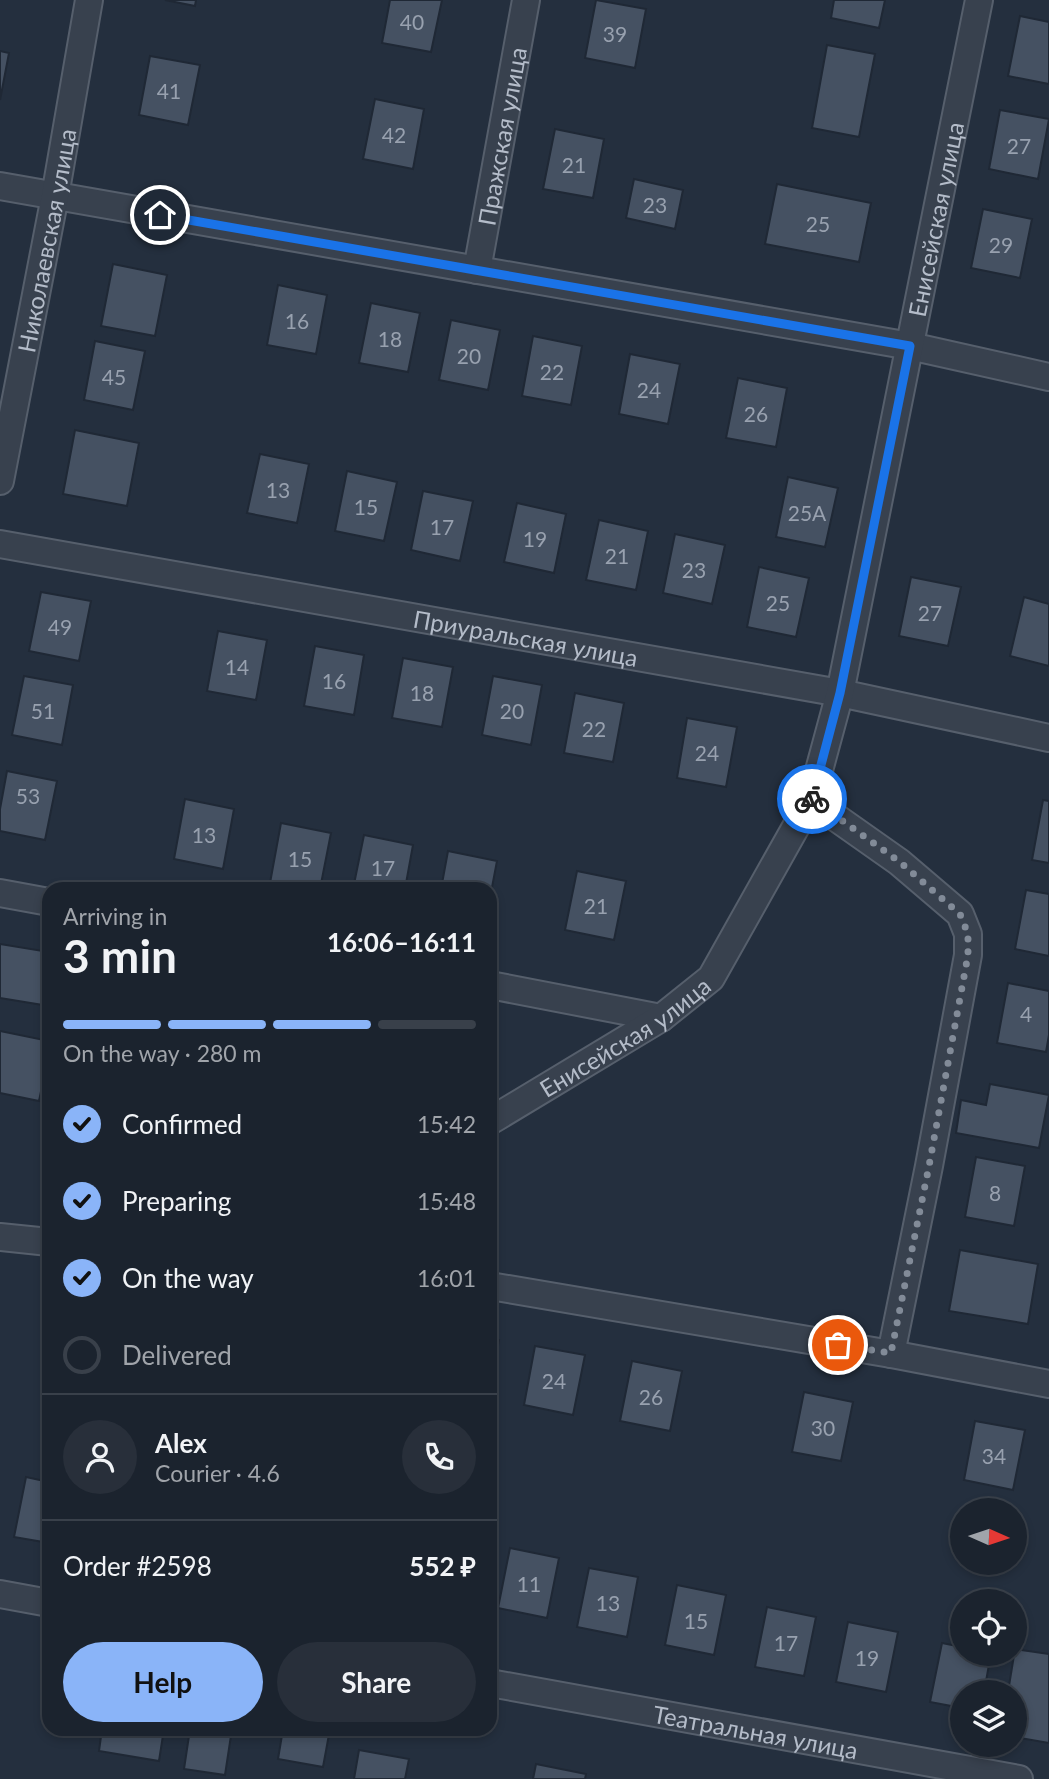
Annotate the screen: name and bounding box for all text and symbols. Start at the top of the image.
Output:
house number: 40 [400,9,424,34]
house number: 39 [603,21,627,46]
street label: Пражская улица [471,45,532,228]
house number: 41 [157,78,181,103]
street label: Енисейская улица [901,119,969,319]
house number: 42 [382,122,406,147]
street label: Николаевская улица [11,126,81,355]
house number: 27 [1007,133,1031,158]
house number: 21 [562,152,586,177]
pin [130,185,190,245]
house number: 23 [643,192,667,217]
icon: home [141,196,179,234]
house number: 25 [806,211,830,236]
house number: 29 [989,232,1013,257]
house number: 16 [285,308,309,333]
house number: 18 [378,326,402,351]
house number: 20 [457,343,481,368]
house number: 22 [540,359,564,384]
house number: 45 [102,364,126,389]
house number: 24 [637,377,661,402]
house number: 26 [744,401,768,426]
house number: 13 [266,477,290,502]
house number: 15 [354,494,378,519]
house number: 25А [788,500,827,525]
house number: 17 [430,514,454,539]
house number: 19 [523,526,547,551]
house number: 21 [605,543,629,568]
house number: 23 [682,557,706,582]
house number: 25 [766,590,790,615]
house number: 27 [918,600,942,625]
street label: Приуральская улица [411,603,640,671]
house number: 49 [48,614,72,639]
house number: 14 [225,654,249,679]
house number: 16 [322,668,346,693]
house number: 18 [410,680,434,705]
house number: 51 [31,698,55,723]
house number: 20 [500,698,524,723]
house number: 22 [582,716,606,741]
house number: 24 [695,740,719,765]
courier [777,764,847,834]
icon: bike [793,780,831,818]
house number: 53 [16,783,40,808]
house number: 13 [192,822,216,847]
house number: 15 [288,846,312,871]
house number: 17 [371,855,395,880]
house number: 21 [584,893,608,918]
text: Arriving in [63,902,167,930]
text: 16:06–16:11 [327,926,476,958]
text: 3 min [63,928,177,983]
street label: Енисейская улица [534,970,716,1102]
house number: 4 [1020,1001,1032,1026]
text: On the way · 280 m [63,1039,262,1067]
icon: check [63,1105,101,1143]
text: Confirmed [122,1108,242,1140]
text: 15:42 [417,1110,476,1138]
house number: 8 [989,1180,1001,1205]
icon: check [63,1182,101,1220]
text: Preparing [122,1185,231,1217]
text: 15:48 [417,1187,476,1215]
icon: check [63,1259,101,1297]
text: On the way [122,1262,254,1294]
text: 16:01 [417,1264,476,1292]
pin [808,1315,868,1375]
icon: bag [819,1326,857,1364]
text: Delivered [122,1339,232,1371]
house number: 24 [542,1368,566,1393]
house number: 26 [639,1384,663,1409]
house number: 30 [811,1415,835,1440]
button: person [63,1420,137,1494]
button: phone [402,1420,476,1494]
text: Alex [155,1427,207,1459]
house number: 34 [982,1443,1006,1468]
text: Courier · 4.6 [155,1459,280,1487]
north arrow [950,1498,1027,1575]
map controls [950,1498,1027,1757]
text: Order #2598 [63,1550,212,1582]
text: 552 ₽ [409,1550,476,1582]
house number: 11 [517,1571,541,1596]
button: locate [950,1589,1027,1666]
house number: 13 [596,1590,620,1615]
house number: 15 [684,1608,708,1633]
house number: 17 [774,1630,798,1655]
button: Help [63,1642,263,1722]
button: Share [277,1642,476,1722]
house number: 19 [855,1645,879,1670]
button: layers [950,1680,1027,1757]
street label: Театральная улица [651,1698,860,1764]

